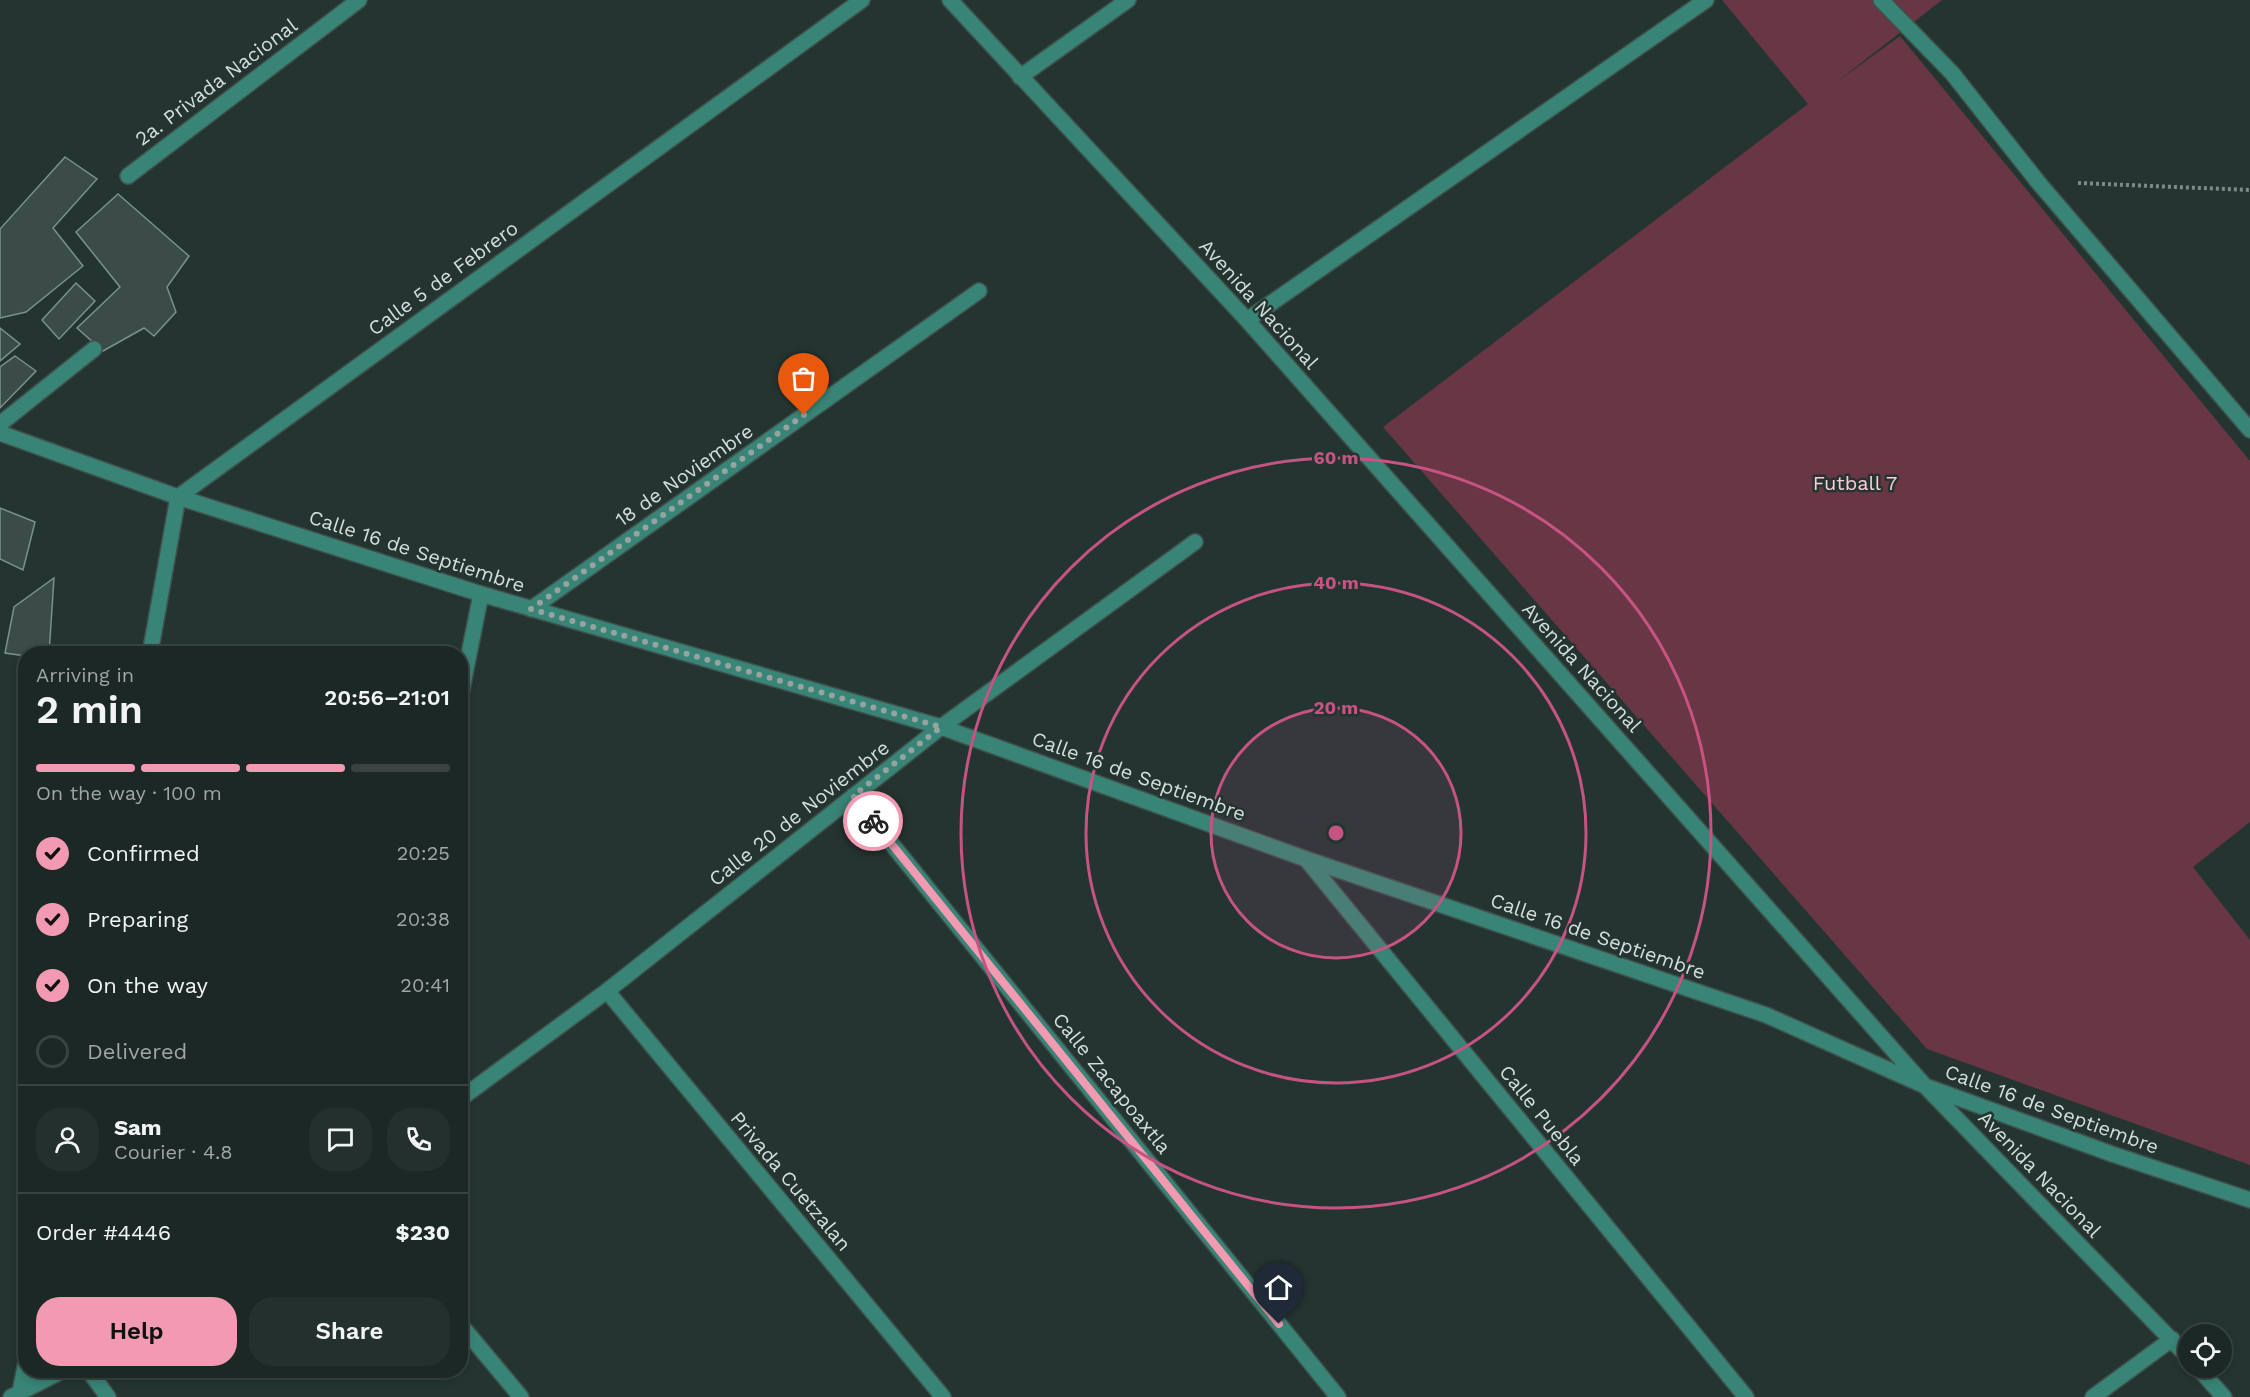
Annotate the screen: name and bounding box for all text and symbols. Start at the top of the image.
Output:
street label: 2a. Privada Nacional [130,13,302,151]
street label: Calle 5 de Febrero [363,216,523,340]
street label: Avenida Nacional [1194,234,1324,374]
pin [778,353,829,415]
icon: bag [787,362,820,395]
street label: 18 de Noviembre [611,419,757,531]
text: 60 m [1314,447,1358,468]
park label: Futball 7 [1813,471,1897,495]
street label: Calle 16 de Septiembre [306,505,528,597]
text: 40 m [1313,572,1359,593]
street label: Avenida Nacional [1517,597,1647,737]
text: Arriving in [36,663,134,687]
text: 20:56–21:01 [324,685,450,710]
text: 2 min [36,687,143,732]
text: 20 m [1314,697,1358,718]
street label: Calle 16 de Septiembre [1029,726,1249,826]
street label: Calle 20 de Noviembre [704,735,894,891]
text: On the way · 100 m [36,781,222,805]
courier [843,791,903,851]
icon: bike [857,805,890,838]
centre of rings [1326,823,1346,843]
icon: check [36,837,69,870]
text: Confirmed [87,841,200,866]
text: 20:25 [397,841,450,865]
street label: Calle 16 de Septiembre [1487,888,1709,984]
icon: check [36,903,69,936]
text: Preparing [87,907,188,932]
text: 20:38 [396,907,450,931]
icon: check [36,969,69,1002]
text: On the way [87,973,208,998]
text: 20:41 [400,973,450,997]
street label: Calle Zacapoaxtla [1048,1008,1176,1158]
text: Delivered [87,1039,187,1064]
street label: Calle 16 de Septiembre [1942,1059,2162,1159]
street label: Calle Puebla [1494,1060,1590,1170]
street label: Privada Cuetzalan [726,1106,856,1256]
street label: Avenida Nacional [1973,1106,2107,1242]
button: person [36,1108,99,1171]
button: chat [309,1108,372,1171]
button: phone [387,1108,450,1171]
text: Sam [114,1115,162,1140]
text: Courier · 4.8 [114,1140,233,1164]
text: Order #4446 [36,1220,171,1245]
text: $230 [396,1220,450,1245]
pin [1253,1262,1304,1324]
icon: home [1262,1271,1295,1304]
button: Help [36,1297,237,1366]
button: Share [249,1297,450,1366]
map controls [2178,1324,2232,1378]
button: locate [2178,1324,2232,1378]

